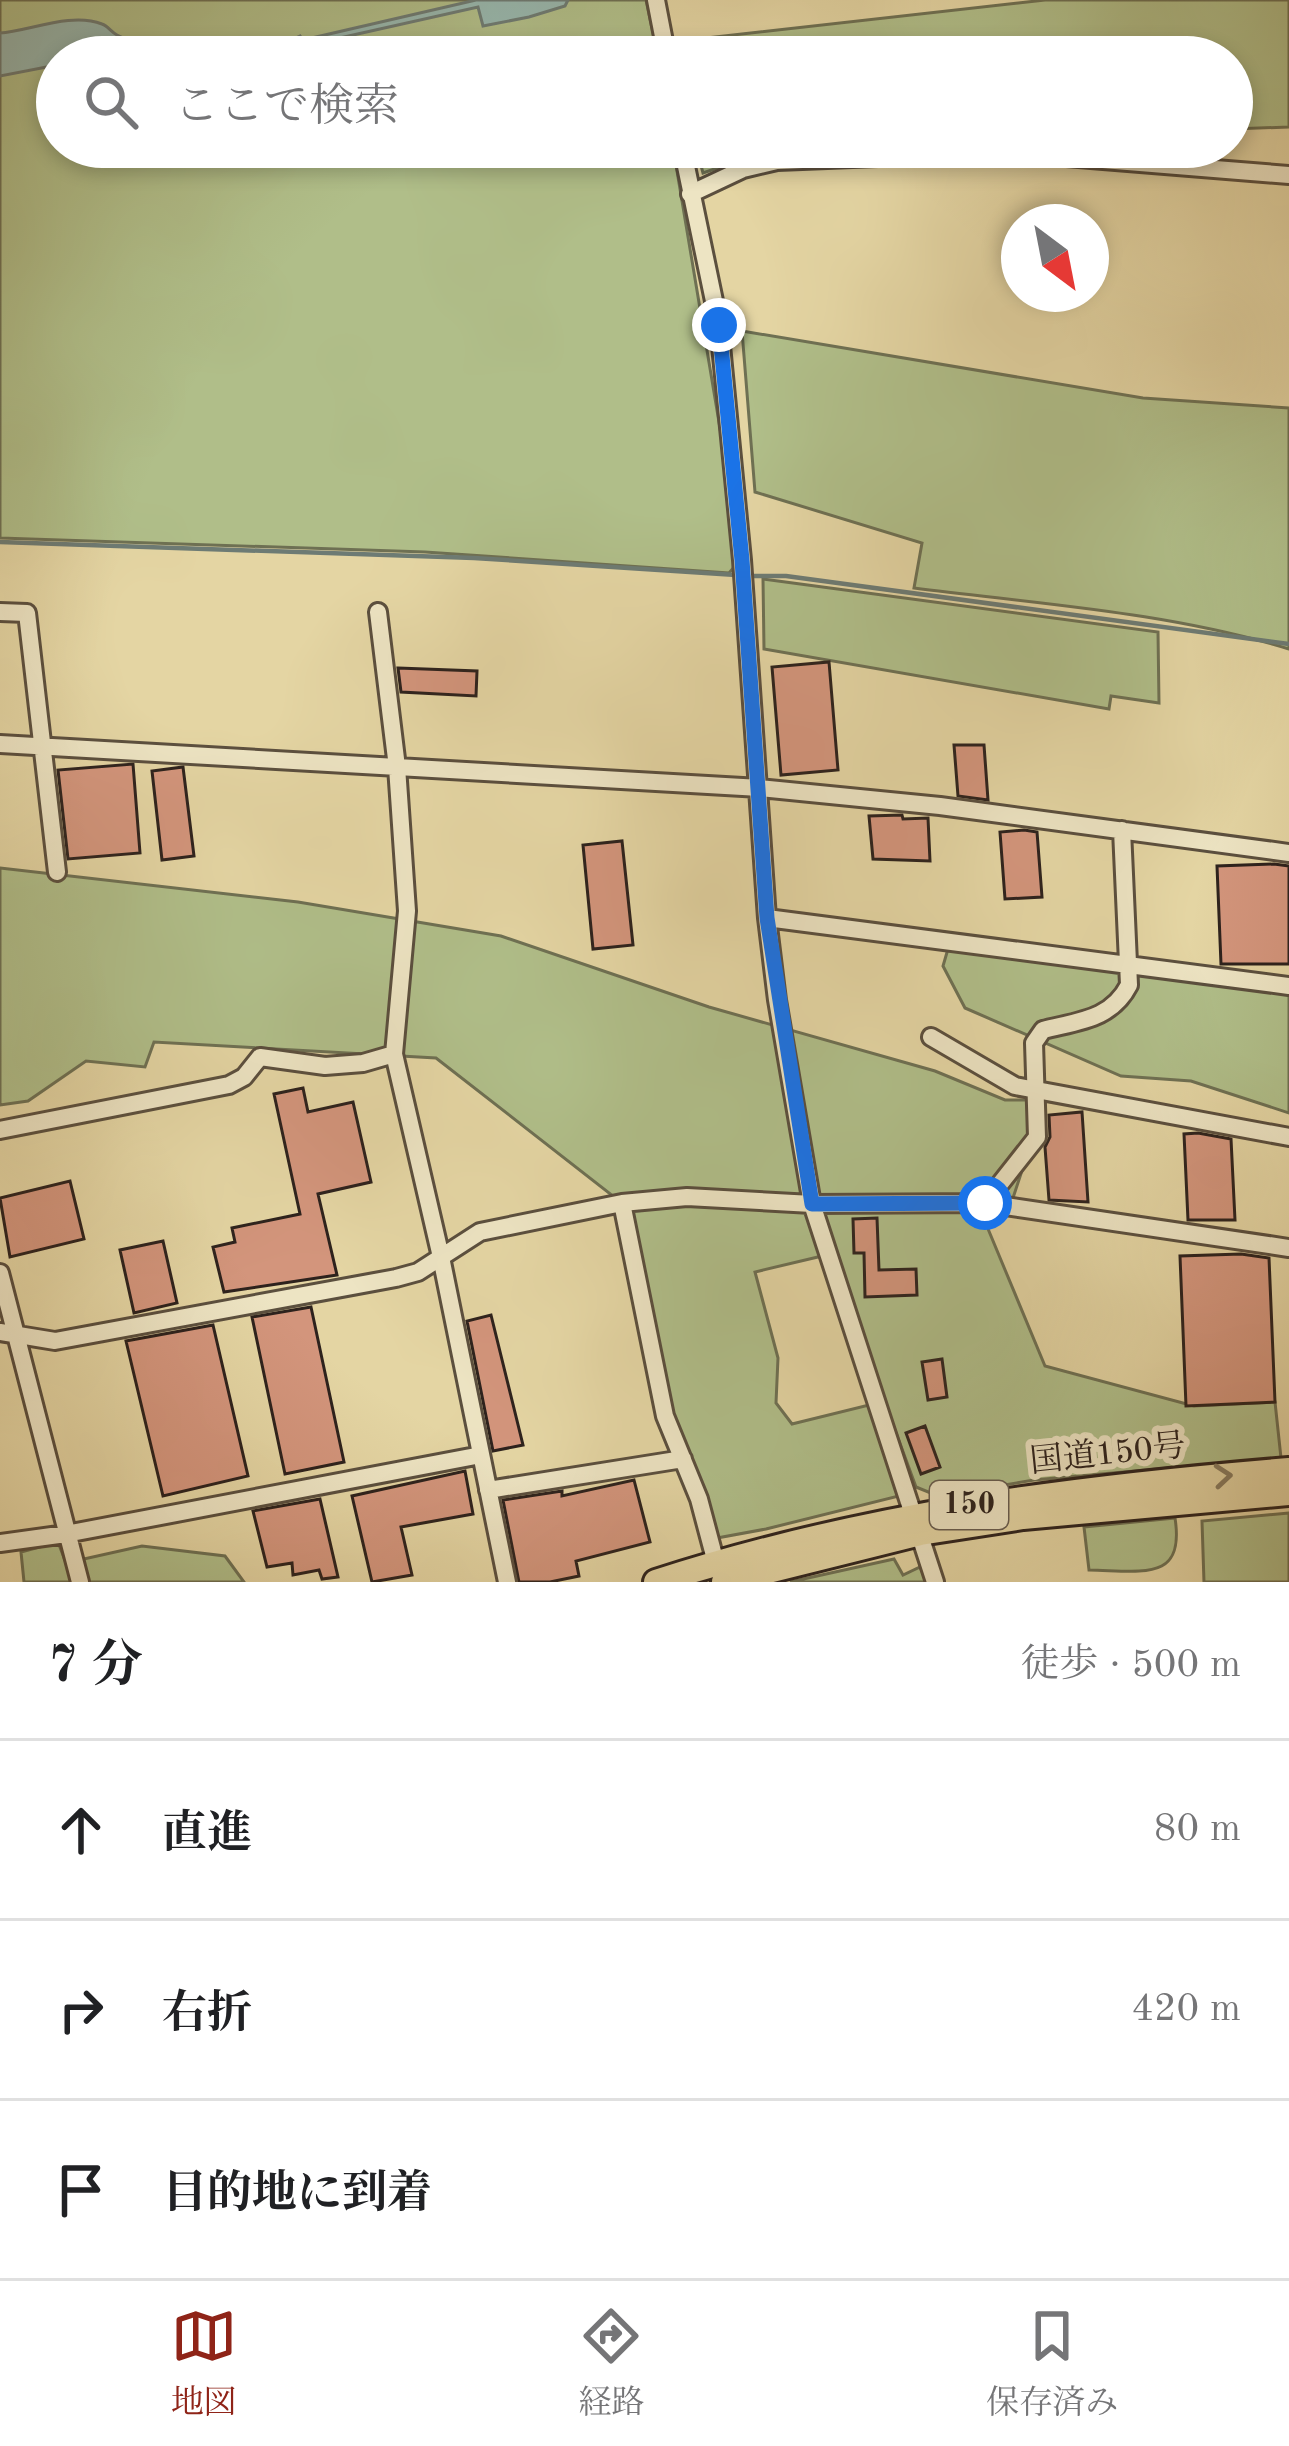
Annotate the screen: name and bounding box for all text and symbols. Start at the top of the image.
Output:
search box [36,36,1253,168]
icon: search [78,69,144,135]
text: ここで検索 [174,86,399,131]
north arrow [1001,204,1109,312]
route end [692,298,746,352]
route start [958,1176,1012,1230]
street label: 国道150号 [1028,1427,1188,1480]
one-way arrow [1214,1463,1233,1489]
road number: 150 [930,1481,1008,1529]
text: 7 分 [48,1642,143,1693]
text: 徒歩 · 500 m [1020,1646,1241,1685]
icon: ahead [48,1797,114,1863]
text: 80 m [1154,1810,1241,1849]
text: 直進 [162,1813,252,1858]
icon: right [48,1977,114,2043]
text: 420 m [1131,1990,1241,2029]
text: 右折 [162,1993,252,2038]
icon: arrive [48,2157,114,2223]
text: 目的地に到着 [162,2173,432,2218]
tab: 地図 [171,2303,237,2425]
tab: 経路 [578,2303,644,2425]
tab: 保存済み [986,2303,1118,2425]

